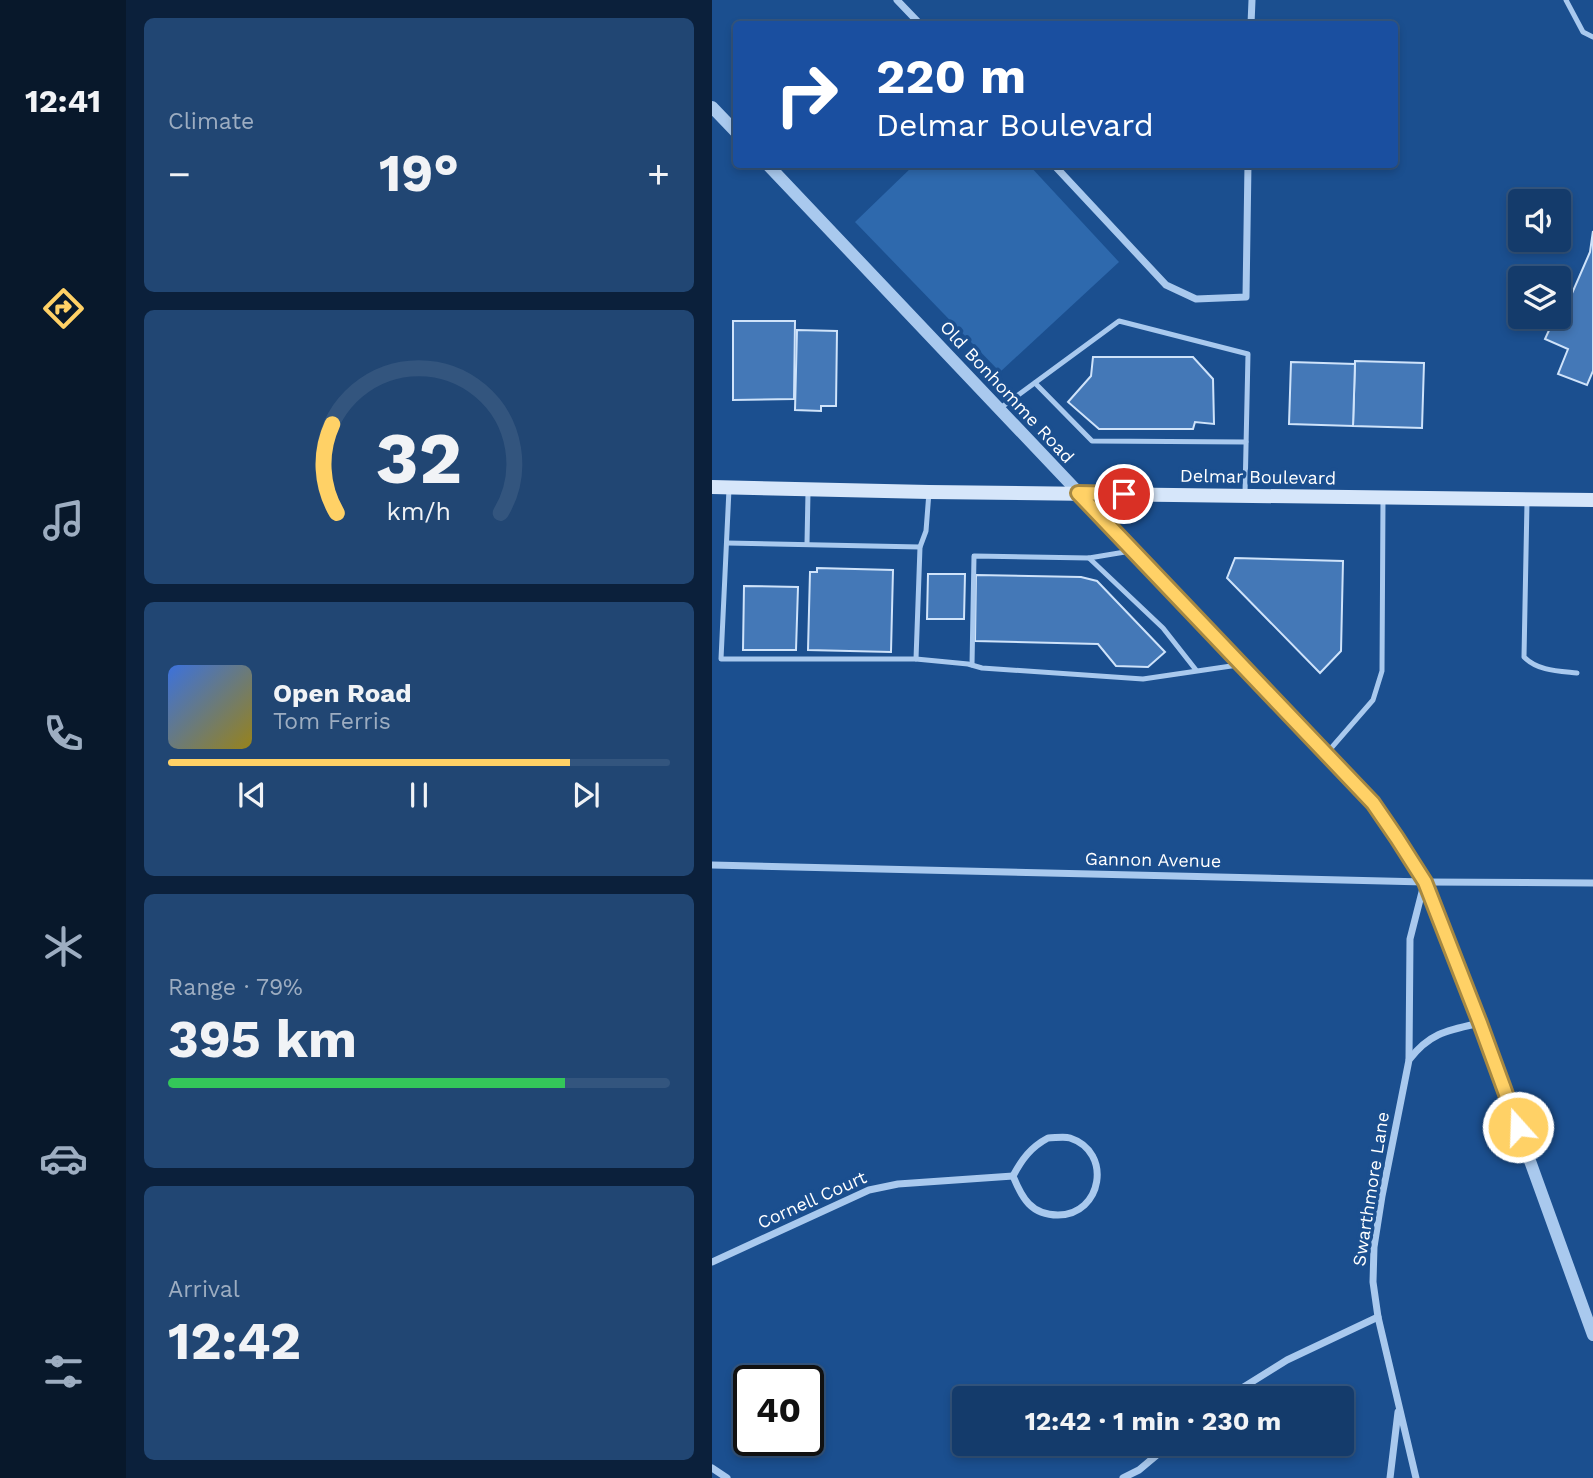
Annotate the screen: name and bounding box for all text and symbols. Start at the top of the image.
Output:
text: 220 m [876,47,1026,105]
icon: right [761,49,852,140]
text: 12:41 [25,82,101,120]
text: Delmar Boulevard [876,106,1154,144]
text: Climate [168,108,254,135]
text: 19° [379,143,459,204]
text: − [168,152,191,196]
text: + [647,152,670,196]
map controls [1508,189,1571,329]
button: sound [1508,189,1571,252]
button: layers [1508,266,1571,329]
icon: directions [39,284,88,333]
street label: Old Bonhomme Road [936,316,1079,467]
text: 32 [376,415,462,501]
pin [1094,464,1154,524]
street label: Delmar Boulevard [1180,465,1336,488]
icon: arrive [1105,475,1143,513]
icon: music [39,496,88,545]
text: km/h [387,497,451,526]
text: Open Road [273,678,411,708]
text: Tom Ferris [273,708,391,735]
icon: phone [39,709,88,758]
icon: previous [233,776,271,814]
icon: pause [400,776,438,814]
icon: next [567,776,605,814]
street label: Gannon Avenue [1085,848,1221,871]
icon: climate [39,922,88,971]
text: Range · 79% [168,974,303,1001]
text: 395 km [168,1009,357,1070]
position arrow [1481,1090,1555,1164]
street label: Swarthmore Lane [1348,1110,1393,1268]
icon: car [39,1134,88,1183]
street label: Cornell Court [754,1166,870,1233]
text: Arrival [168,1276,240,1303]
text: 12:42 [168,1311,301,1372]
icon: filters [39,1347,88,1396]
speed limit sign: 40 [733,1365,824,1456]
text: 12:42 · 1 min · 230 m [1025,1406,1281,1436]

